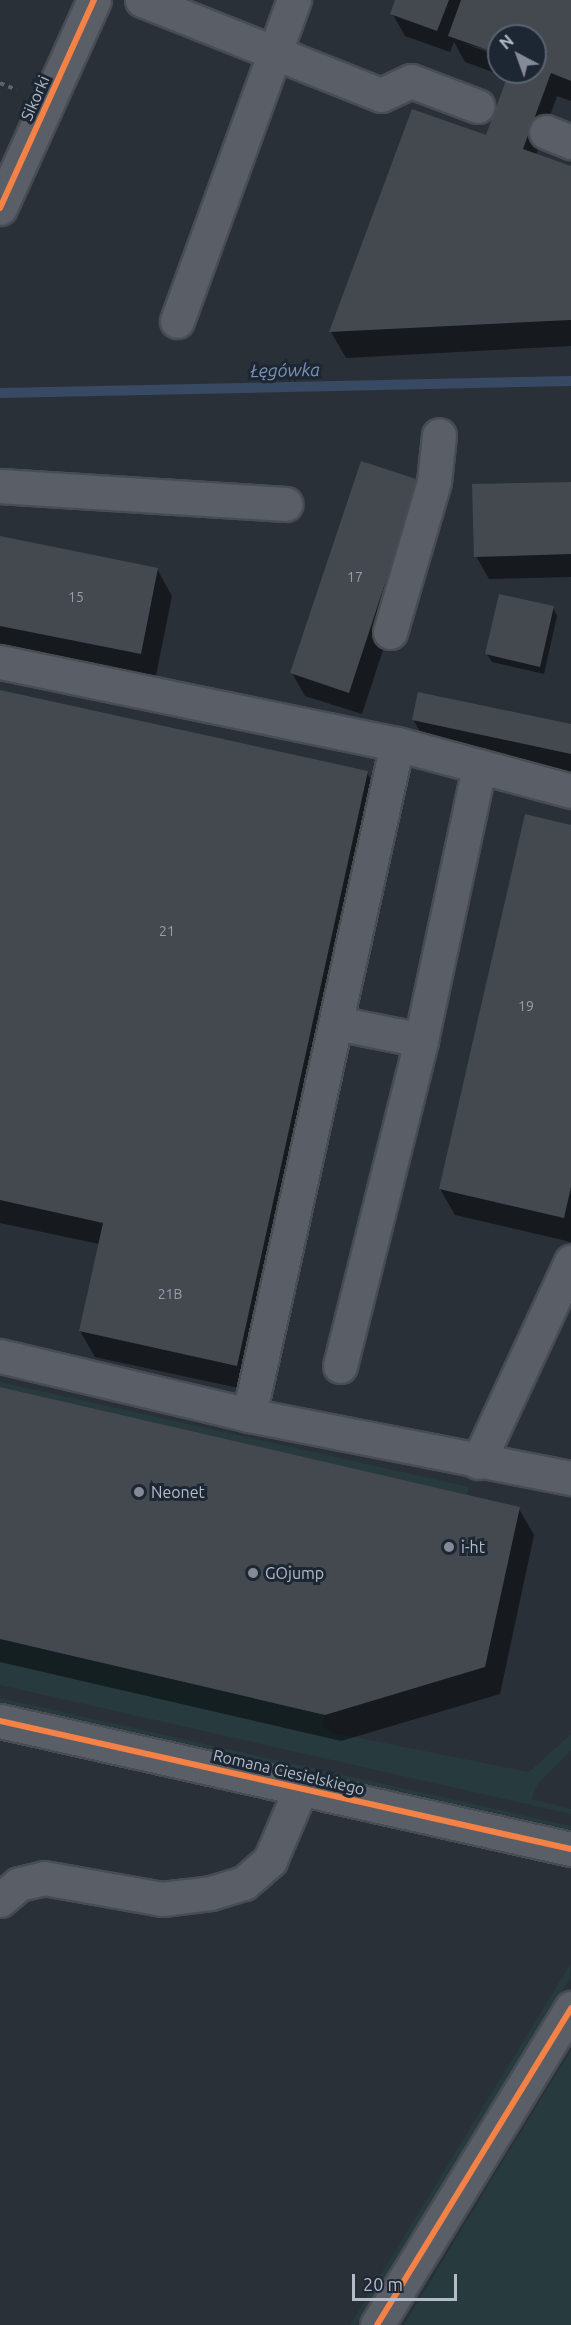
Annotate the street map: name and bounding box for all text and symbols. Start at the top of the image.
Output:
north arrow [487,24,547,84]
text: N [496,31,517,53]
street label: Sikorki [17,72,53,124]
water label: Łęgówka [250,359,320,381]
house number: 17 [347,569,363,585]
house number: 15 [68,589,84,605]
house number: 21 [159,923,175,939]
house number: 19 [518,998,534,1014]
house number: 21B [158,1286,182,1302]
place label: Neonet [151,1482,205,1502]
marker: Neonet [132,1485,146,1499]
place label: i-ht [461,1537,485,1557]
marker: i-ht [442,1540,456,1554]
place label: GOjump [265,1563,324,1583]
marker: GOjump [246,1566,260,1580]
street label: Romana Ciesielskiego [211,1745,367,1799]
scale bar [355,2262,460,2300]
text: 20 m [363,2274,403,2294]

